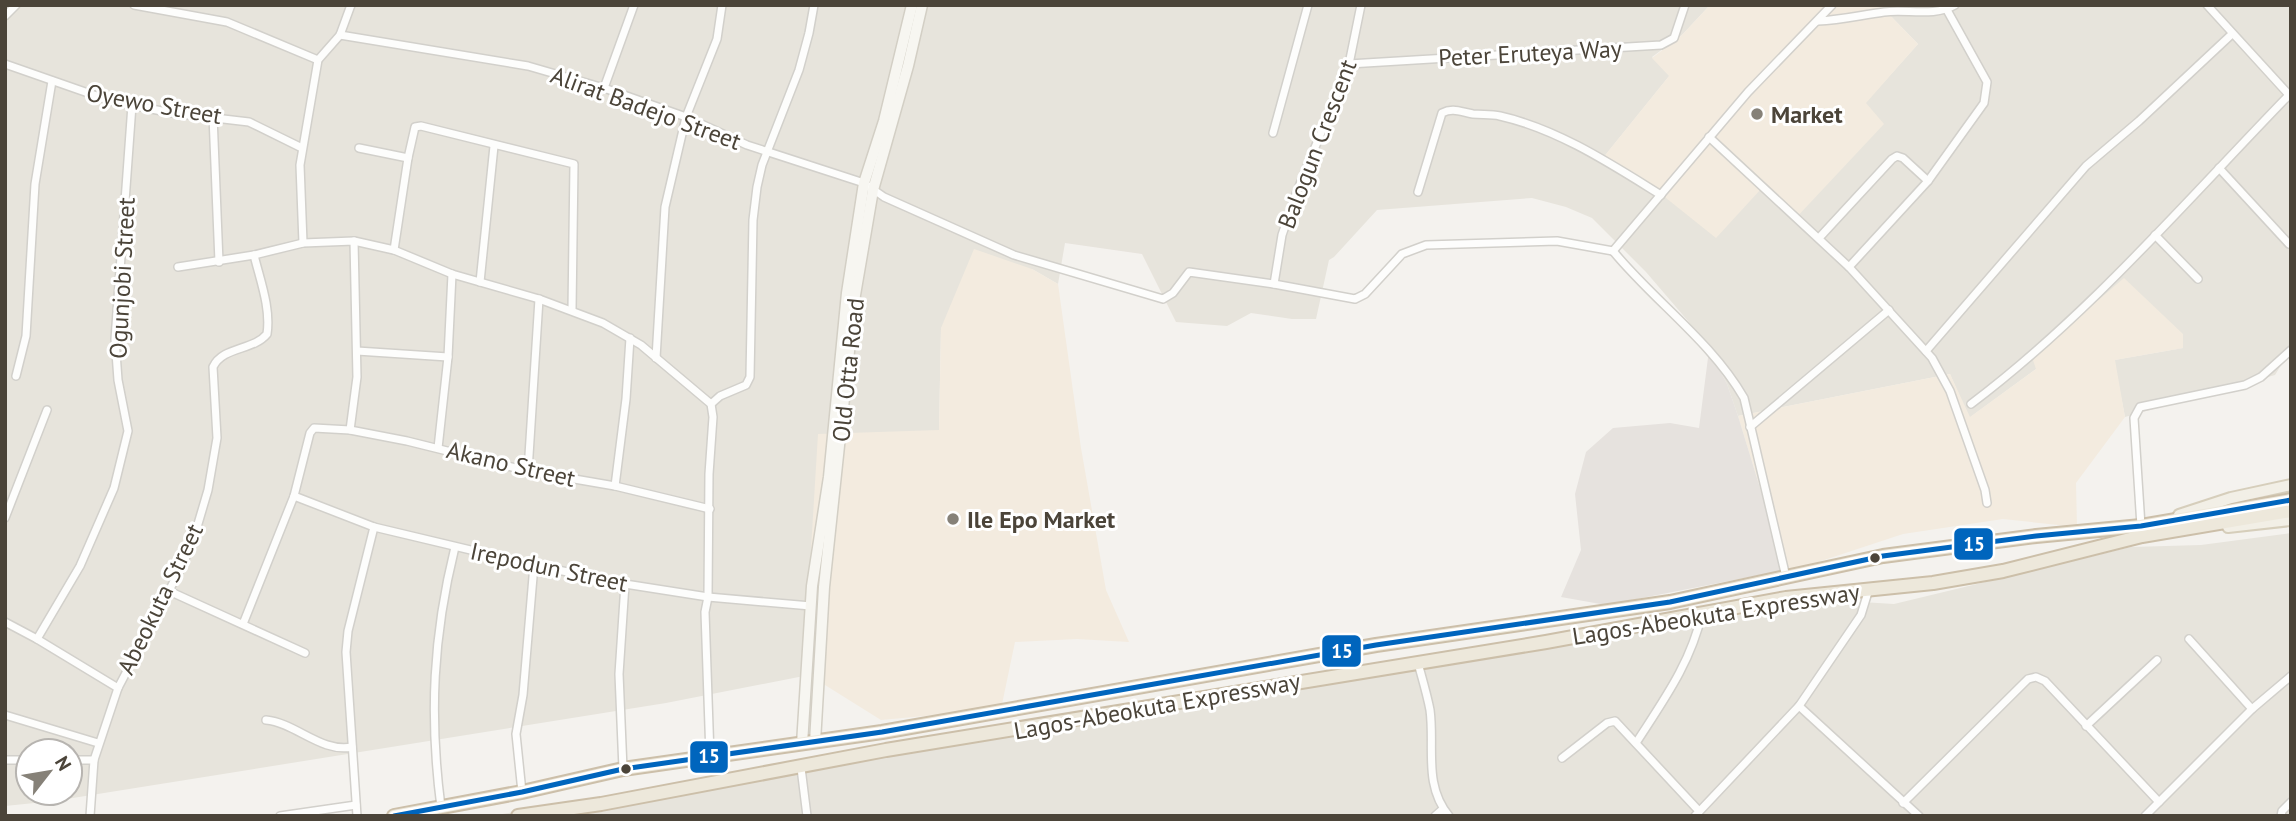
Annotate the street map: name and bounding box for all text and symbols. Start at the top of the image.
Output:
street label: Peter Eruteya Way [1437,33,1623,73]
street label: Balogun Crescent [1271,55,1363,233]
street label: Alirat Badejo Street [547,59,745,157]
street label: Oyewo Street [84,77,224,131]
place label: Market [1771,99,1843,130]
marker: Market [1749,106,1765,122]
street label: Ogunjobi Street [102,196,142,360]
street label: Old Otta Road [825,296,871,444]
street label: Akano Street [444,434,578,494]
place label: Ile Epo Market [967,504,1116,535]
marker: Ile Epo Market [945,511,961,527]
street label: Abeokuta Street [110,519,210,679]
line badge: 15 [1953,527,1994,561]
text: 15 [1963,532,1985,556]
street label: Irepodun Street [468,535,630,599]
unlabelled marker [1868,551,1882,565]
street label: Lagos-Abeokuta Expressway [1570,576,1862,652]
line badge: 15 [1321,634,1362,668]
text: 15 [1331,639,1353,663]
street label: Lagos-Abeokuta Expressway [1011,666,1303,746]
north arrow [14,737,84,807]
line badge: 15 [689,740,729,774]
text: 15 [698,744,720,768]
text: N [50,752,77,775]
unlabelled marker [619,762,633,776]

